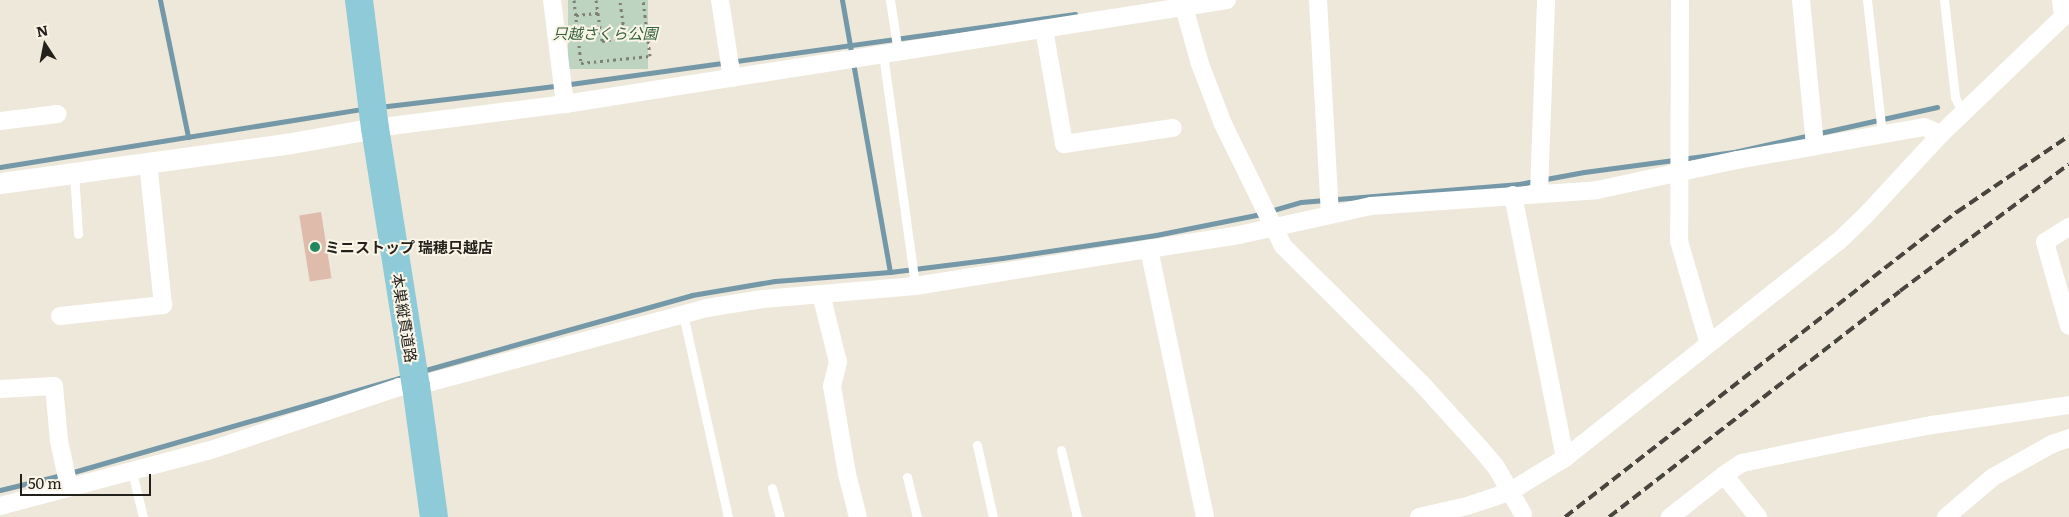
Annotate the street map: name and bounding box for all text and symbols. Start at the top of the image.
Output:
text: N [34,19,50,41]
north arrow [20,20,70,70]
park label: 只越さくら公園 [553,24,657,42]
place label: ミニストップ 瑞穂只越店 [325,238,493,256]
marker: ミニストップ 瑞穂只越店 [309,241,321,253]
street label: 本巣縦貫道路 [389,272,421,364]
scale bar [22,464,154,496]
text: 50 m [28,471,62,494]

